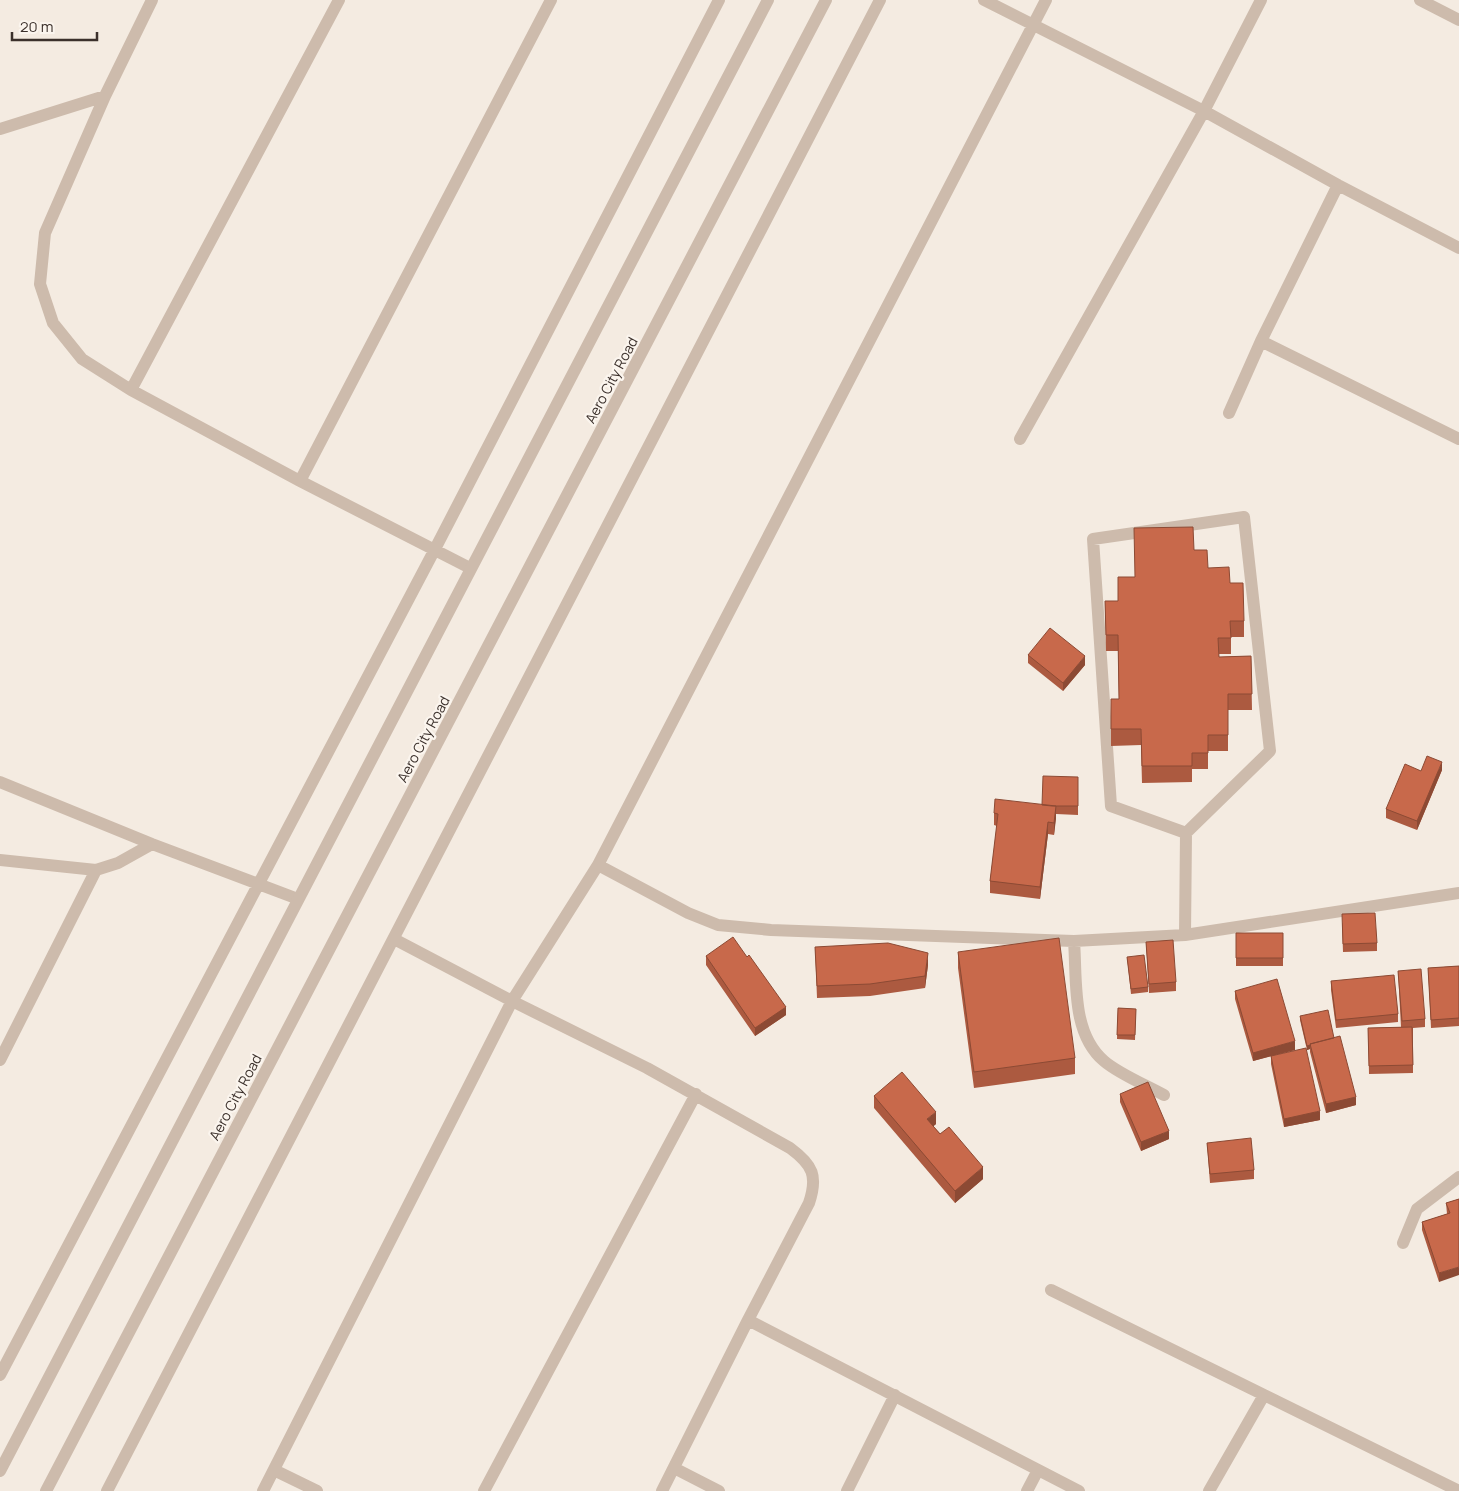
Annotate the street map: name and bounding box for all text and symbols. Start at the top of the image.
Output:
scale bar [12,10,98,42]
text: 20 m [20,16,53,37]
street label: Aero City Road [580,334,642,426]
street label: Aero City Road [392,693,454,785]
street label: Aero City Road [204,1051,266,1143]

